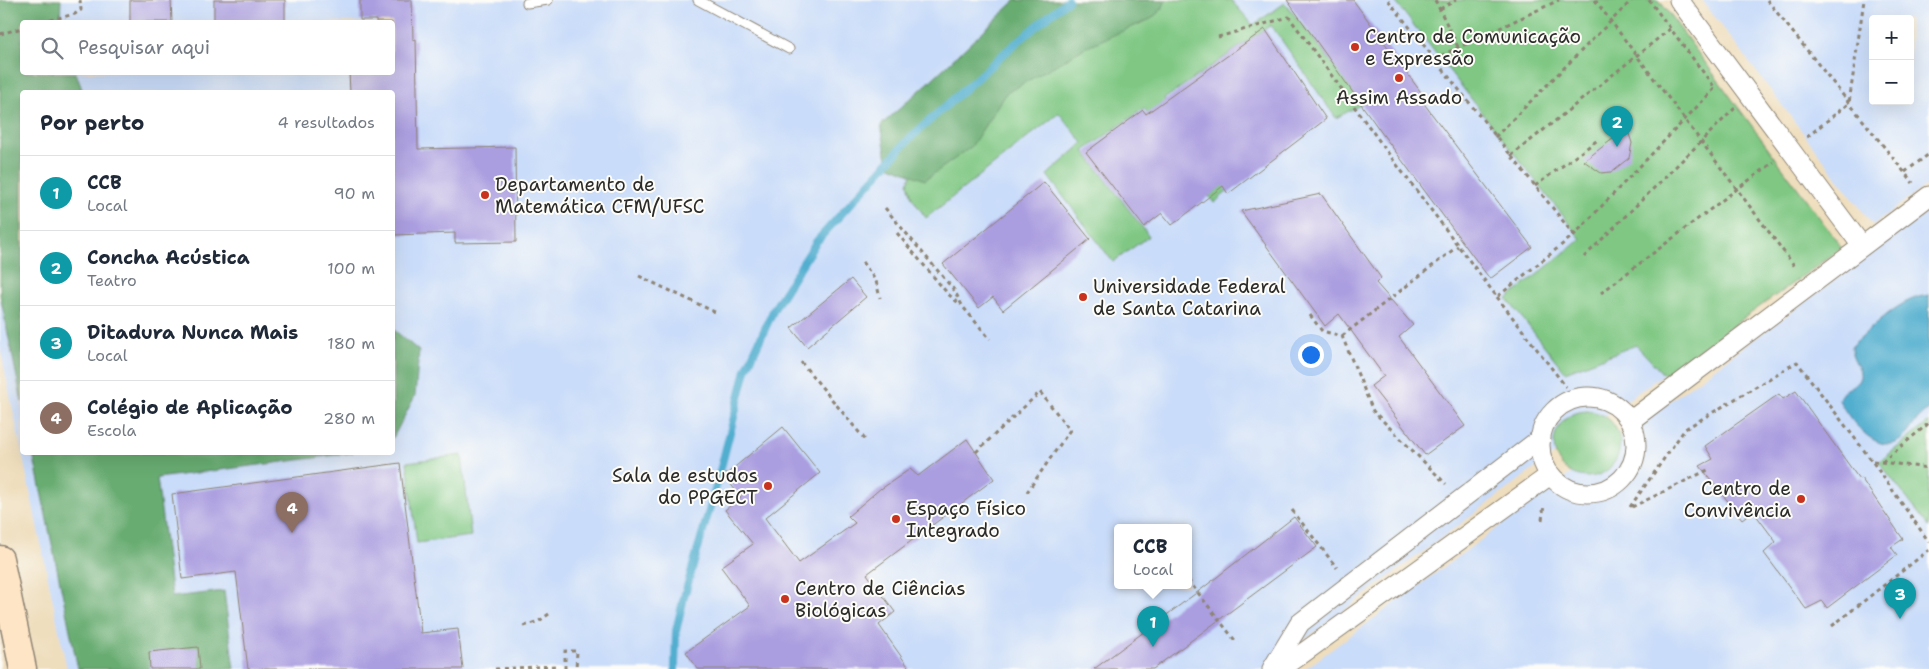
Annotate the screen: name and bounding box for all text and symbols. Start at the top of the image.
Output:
map controls [1869,15,1914,105]
button: + [1869,15,1914,60]
search box [20,20,395,75]
place label: Centro de Comunicação e Expressão [1365,24,1581,71]
icon: search [38,34,66,62]
text: Pesquisar aqui [78,35,210,60]
marker: Centro de Comunicação e Expressão [1349,41,1361,53]
button: − [1869,60,1914,105]
marker: Assim Assado [1393,72,1405,84]
place label: Assim Assado [1336,85,1462,110]
pin: 2 [1601,106,1633,147]
text: Por perto [40,109,144,137]
text: 4 resultados [277,112,375,133]
text: CCB [87,170,122,195]
place label: Departamento de Matemática CFM/UFSC [495,172,704,219]
text: 1 [52,183,60,204]
text: 90 m [334,183,375,204]
marker: Departamento de Matemática CFM/UFSC [479,189,491,201]
text: Local [87,195,128,216]
text: Concha Acústica [87,245,250,270]
text: 2 [50,258,62,279]
text: 100 m [327,258,375,279]
text: Teatro [87,270,137,291]
place label: Universidade Federal de Santa Catarina [1093,274,1286,321]
marker: Universidade Federal de Santa Catarina [1077,291,1089,303]
text: Ditadura Nunca Mais [87,320,298,345]
text: 3 [50,333,62,354]
text: 180 m [327,333,375,354]
your location [1298,342,1324,368]
text: Local [87,345,128,366]
text: Colégio de Aplicação [87,395,293,420]
text: 4 [50,408,62,429]
text: 280 m [323,408,375,429]
text: Escola [87,420,136,441]
place label: Sala de estudos do PPGECT [612,463,758,510]
place label: Centro de Convivência [1684,476,1791,523]
marker: Sala de estudos do PPGECT [762,480,774,492]
pin: 4 [276,492,308,533]
marker: Centro de Convivência [1795,493,1807,505]
place label: Espaço Físico Integrado [906,496,1026,543]
marker: Espaço Físico Integrado [890,513,902,525]
popup [1114,524,1192,589]
text: CCB [1133,534,1168,559]
text: Local [1133,559,1173,580]
place label: Centro de Ciências Biológicas [795,576,966,623]
pin: 3 [1884,578,1916,619]
marker: Centro de Ciências Biológicas [779,593,791,605]
pin: 1 [1137,606,1169,647]

